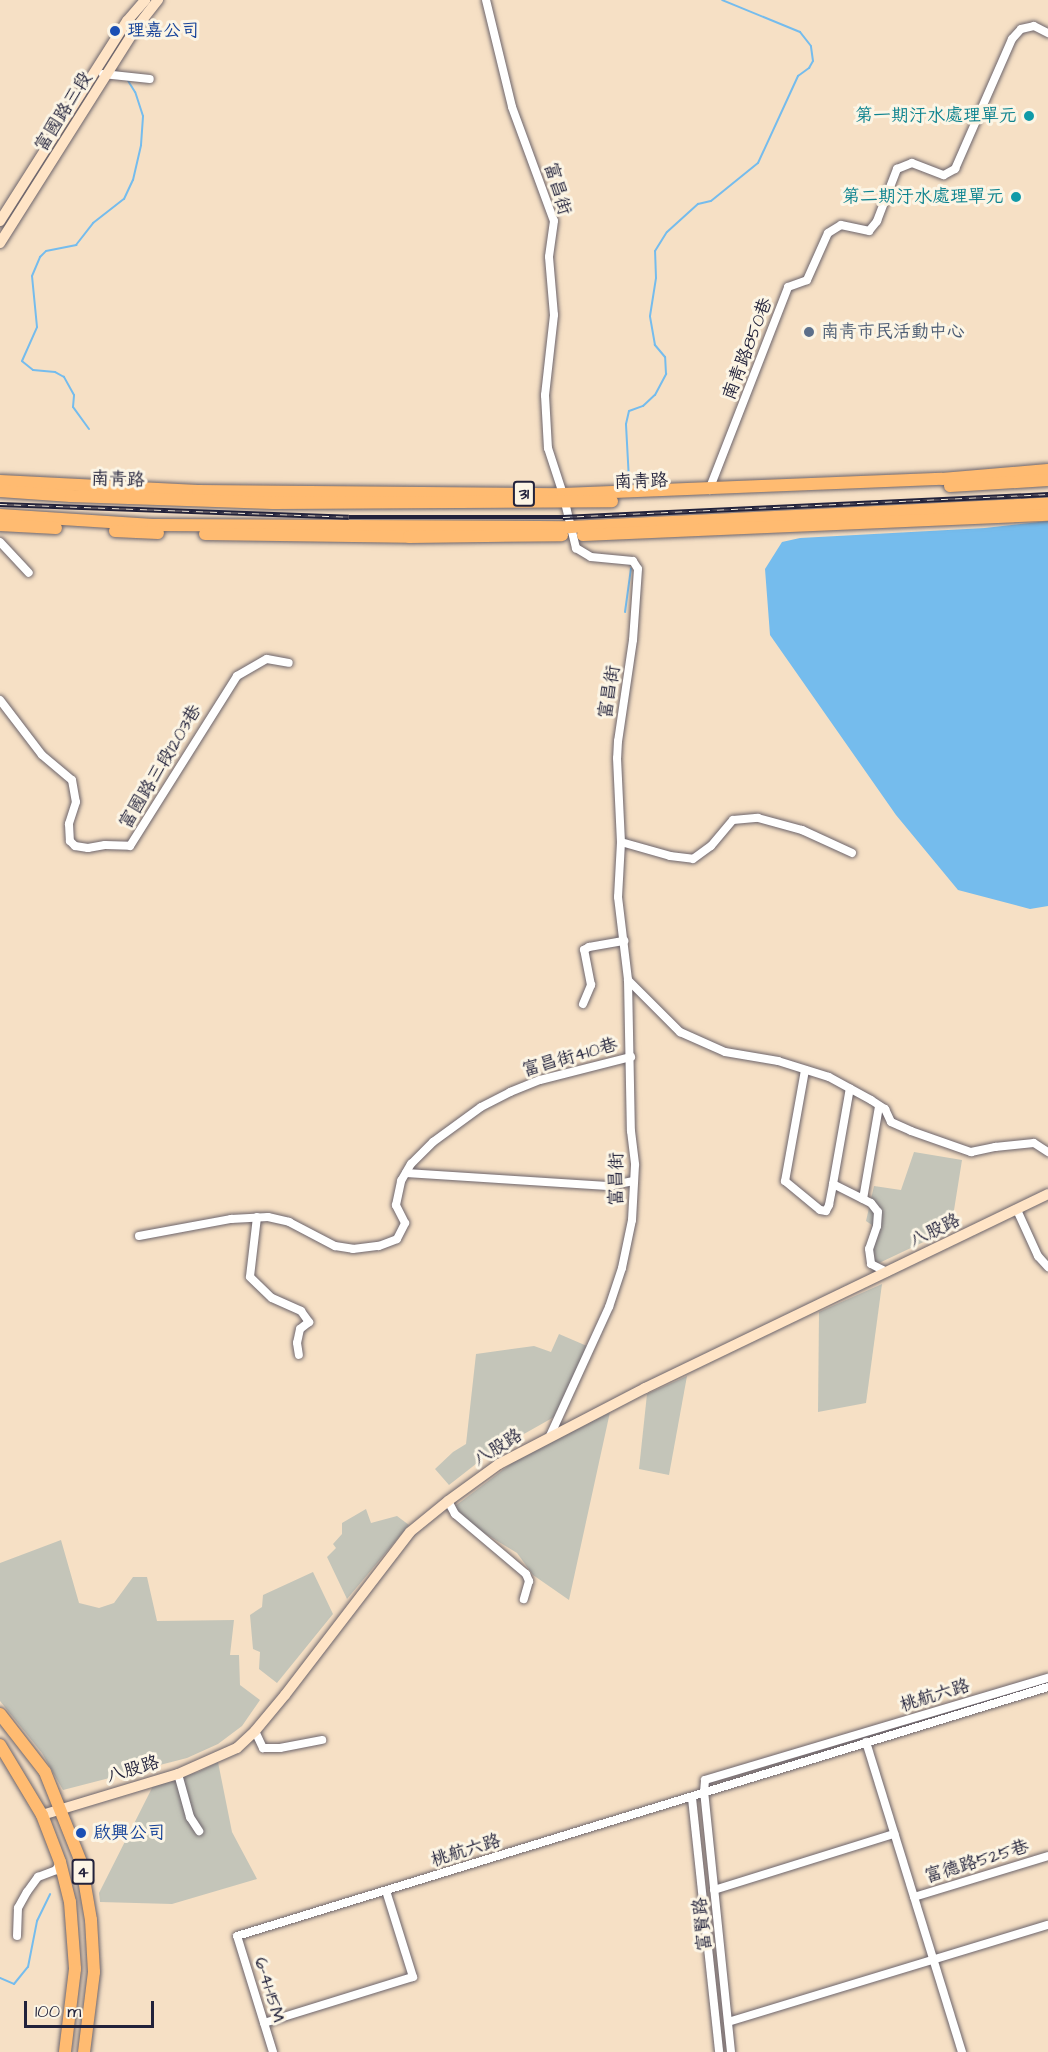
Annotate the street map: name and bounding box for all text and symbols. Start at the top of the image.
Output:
place label: 理嘉公司 [127,20,199,42]
marker: 理嘉公司 [108,24,122,38]
street label: 富國路三段 [31,68,97,156]
place label: 第一期汙水處理單元 [855,105,1017,127]
marker: 第一期汙水處理單元 [1022,109,1036,123]
street label: 富昌街 [539,160,575,218]
place label: 第二期汙水處理單元 [842,186,1004,208]
marker: 第二期汙水處理單元 [1009,190,1023,204]
street label: 南青路850巷 [719,295,777,403]
place label: 南青市民活動中心 [821,321,965,343]
marker: 南青市民活動中心 [802,325,816,339]
street label: 南青路 [91,468,145,492]
street label: 南青路 [614,470,668,494]
road number: 31 [512,481,536,507]
street label: 富昌街 [595,664,625,720]
street label: 富國路三段1203巷 [115,701,207,833]
street label: 富昌街410巷 [520,1034,620,1082]
street label: 富昌街 [606,1152,628,1206]
street label: 八股路 [906,1209,964,1253]
street label: 八股路 [469,1425,527,1471]
street label: 桃航六路 [897,1675,973,1717]
street label: 八股路 [104,1752,162,1788]
place label: 啟興公司 [93,1822,165,1844]
marker: 啟興公司 [74,1826,88,1840]
street label: 桃航六路 [428,1830,504,1872]
street label: 富德路525巷 [922,1836,1032,1888]
road number: 4 [71,1859,95,1885]
street label: 富賢路 [689,1896,717,1952]
street label: 6-41-15M [249,1955,289,2025]
scale bar [27,1989,158,2027]
text: 100 m [35,1999,81,2024]

